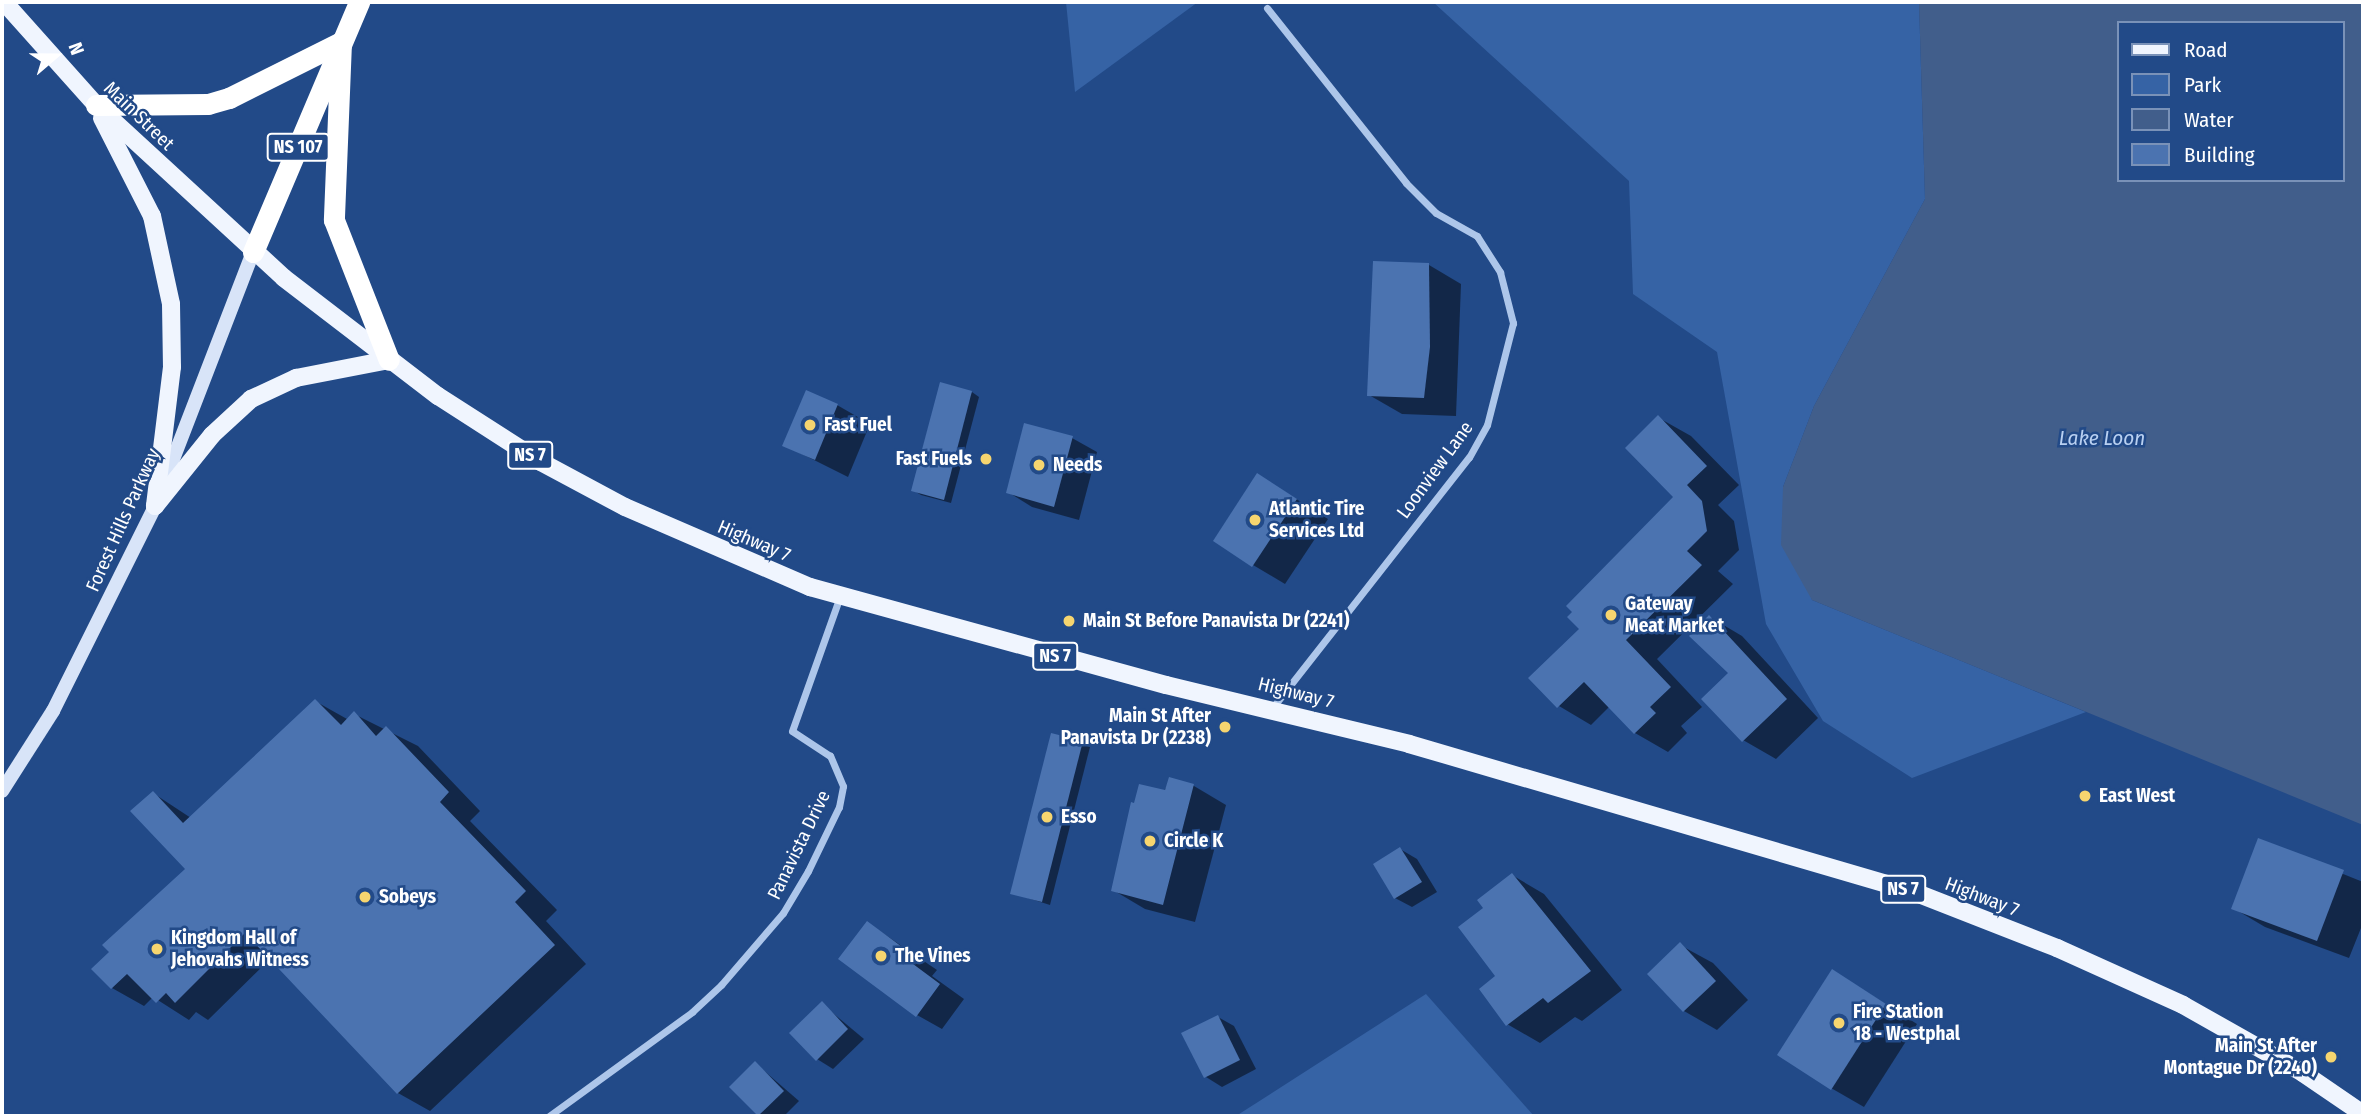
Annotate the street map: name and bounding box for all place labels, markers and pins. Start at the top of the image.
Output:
place label: Fast Fuel [824,414,892,436]
marker: Fast Fuel [802,417,818,433]
place label: Fast Fuels [896,448,972,470]
marker: Fast Fuels [978,451,994,467]
place label: Needs [1053,454,1102,476]
marker: Needs [1031,457,1047,473]
place label: Atlantic Tire Services Ltd [1269,498,1364,542]
marker: Atlantic Tire Services Ltd [1247,512,1263,528]
place label: Gateway Meat Market [1625,593,1724,637]
marker: Gateway Meat Market [1603,607,1619,623]
place label: Main St Before Panavista Dr (2241) [1083,610,1349,632]
marker: Main St Before Panavista Dr (2241) [1061,613,1077,629]
place label: Main St After Panavista Dr (2238) [1061,705,1211,749]
marker: Main St After Panavista Dr (2238) [1217,719,1233,735]
place label: East West [2099,785,2175,807]
marker: East West [2077,788,2093,804]
place label: Esso [1061,806,1097,828]
marker: Esso [1039,809,1055,825]
place label: Circle K [1164,830,1223,852]
marker: Circle K [1142,833,1158,849]
place label: Sobeys [379,886,436,908]
marker: Sobeys [357,889,373,905]
place label: Kingdom Hall of Jehovahs Witness [171,927,309,971]
marker: Kingdom Hall of Jehovahs Witness [149,941,165,957]
place label: The Vines [895,945,971,967]
marker: The Vines [873,948,889,964]
place label: Fire Station 18 - Westphal [1853,1001,1960,1045]
marker: Fire Station 18 - Westphal [1831,1015,1847,1031]
place label: Main St After Montague Dr (2240) [2164,1035,2317,1079]
marker: Main St After Montague Dr (2240) [2323,1049,2339,1065]

